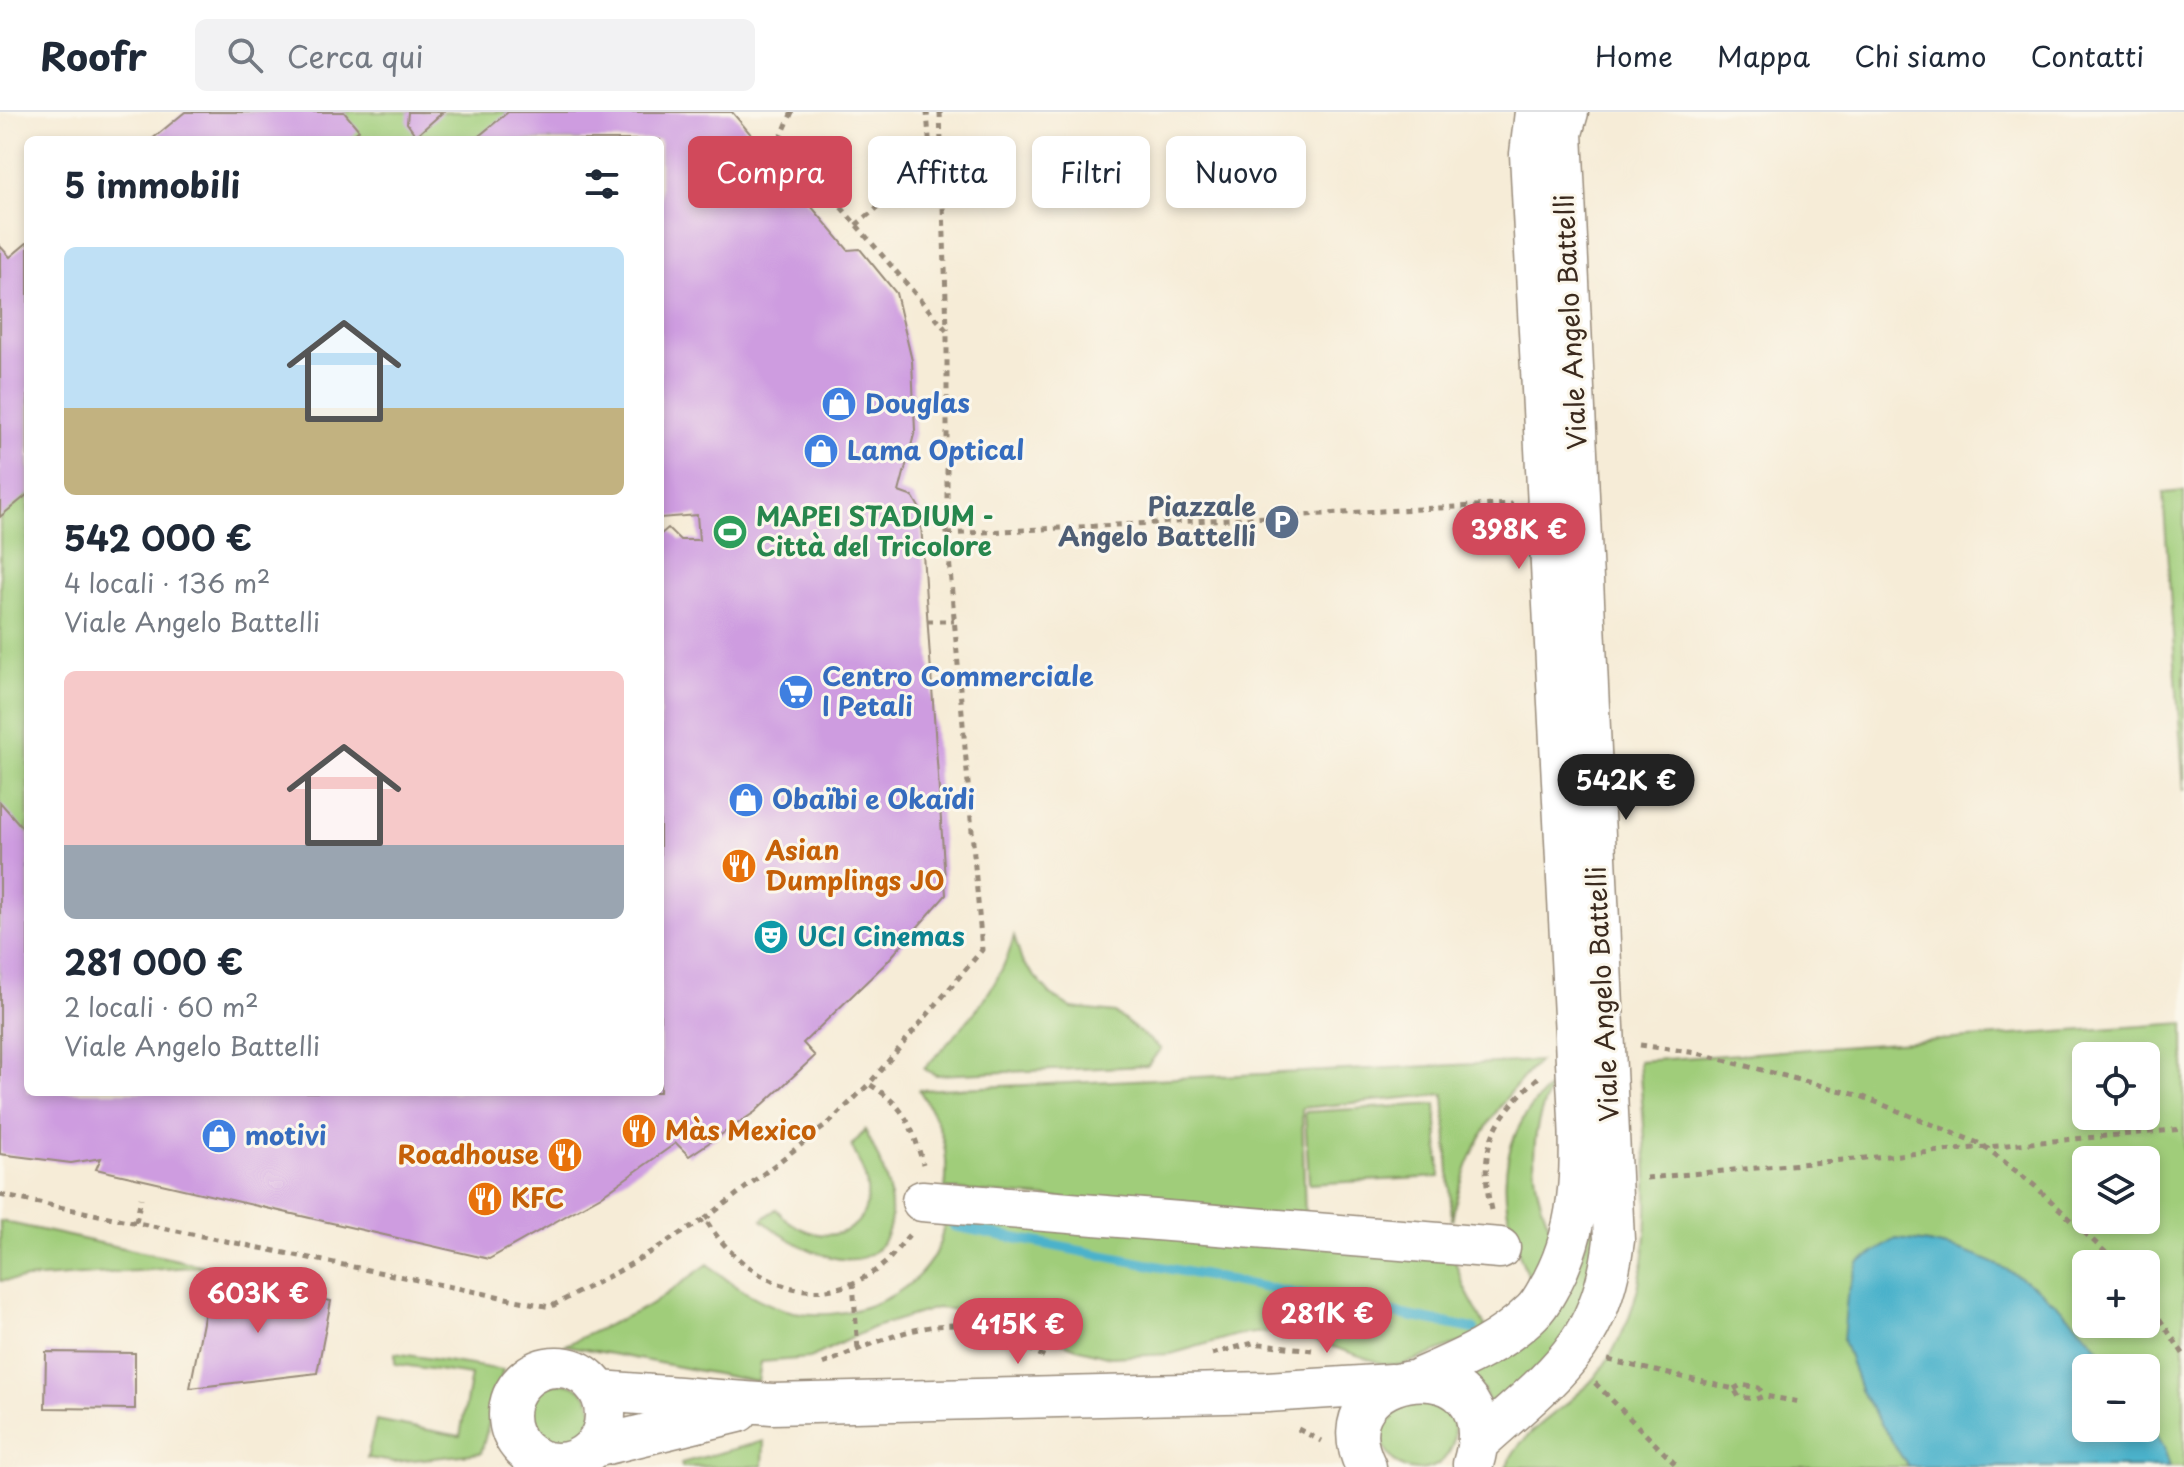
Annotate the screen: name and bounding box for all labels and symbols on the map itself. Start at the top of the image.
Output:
street label: Viale Angelo Battelli [1543,193,1596,451]
place label: Douglas [865,383,970,422]
shop icon: Douglas [820,385,858,423]
place label: Lama Optical [847,430,1024,469]
shop icon: Lama Optical [802,432,840,470]
place label: Piazzale Angelo Battelli [1058,486,1256,555]
place label: MAPEI STADIUM - Città del Tricolore [756,496,994,565]
parking icon: Piazzale Angelo Battelli [1263,503,1301,541]
pin: 398K € [1454,503,1584,571]
sports icon: MAPEI STADIUM - Città del Tricolore [711,513,749,551]
place label: Centro Commerciale I Petali [822,656,1094,725]
supermarket icon: Centro Commerciale I Petali [777,673,815,711]
pin: 542K € [1561,754,1691,822]
place label: Obaïbi e Okaïdi [772,779,975,818]
shop icon: Obaïbi e Okaïdi [727,781,765,819]
place label: Asian Dumplings JO [764,830,945,899]
restaurant icon: Asian Dumplings JO [720,847,758,885]
street label: Viale Angelo Battelli [1575,865,1628,1123]
place label: UCI Cinemas [797,916,965,955]
theatre icon: UCI Cinemas [752,918,790,956]
place label: Màs Mexico [665,1110,816,1149]
restaurant icon: Màs Mexico [620,1112,658,1150]
place label: motivi [245,1115,327,1154]
shop icon: motivi [200,1117,238,1155]
place label: Roadhouse [398,1134,539,1173]
restaurant icon: Roadhouse [546,1136,584,1174]
place label: KFC [511,1178,564,1217]
restaurant icon: KFC [466,1180,504,1218]
pin: 603K € [193,1267,323,1335]
pin: 281K € [1262,1287,1392,1355]
pin: 415K € [953,1298,1083,1366]

